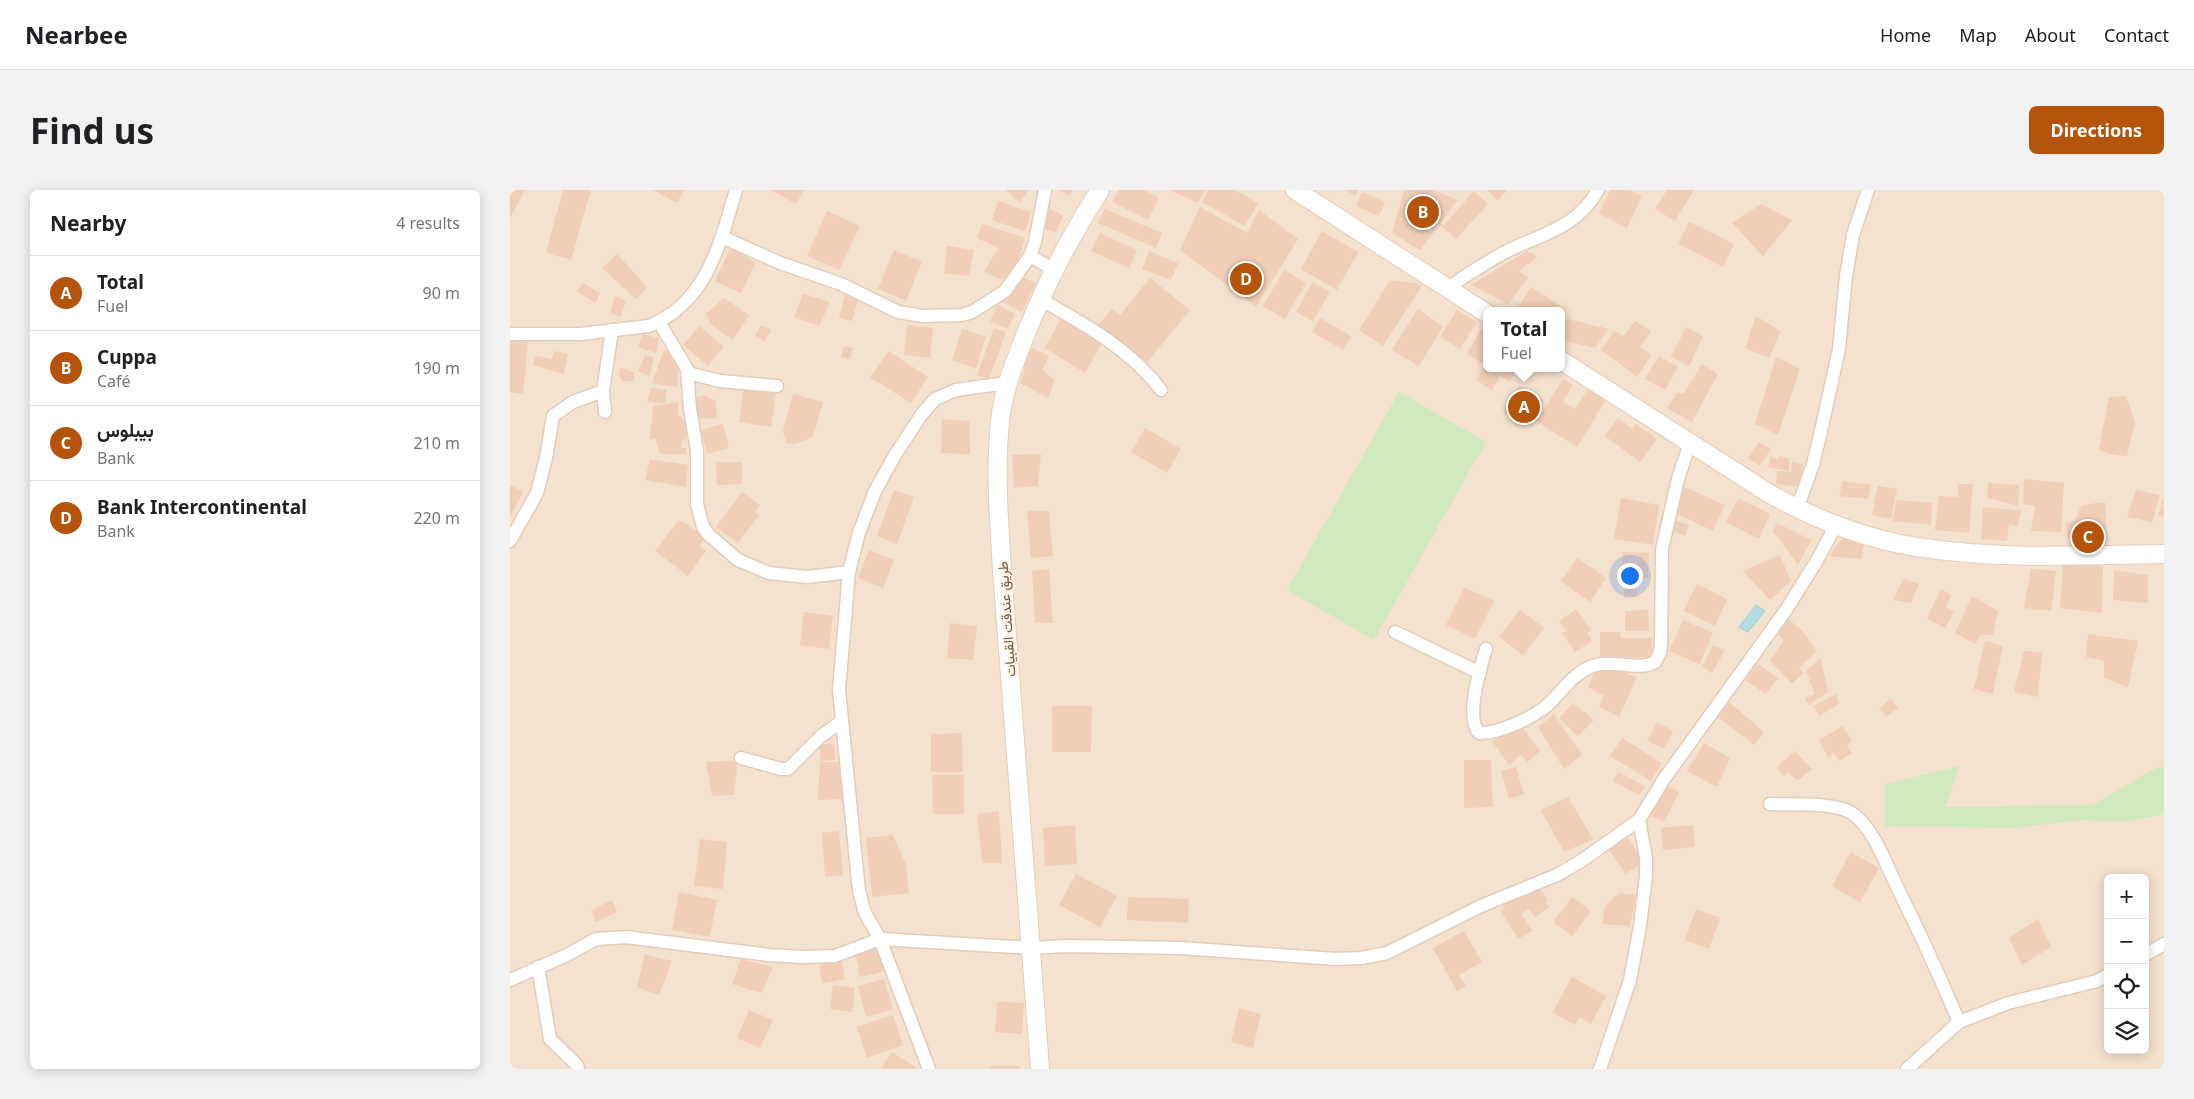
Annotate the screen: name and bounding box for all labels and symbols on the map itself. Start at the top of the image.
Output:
pin: B [1407,193,1439,231]
pin: D [1230,260,1262,298]
pin: A [1508,388,1540,426]
pin: C [2072,518,2104,556]
street label: طريق عندقت القبيات [992,561,1020,677]
your location [1617,563,1643,589]

